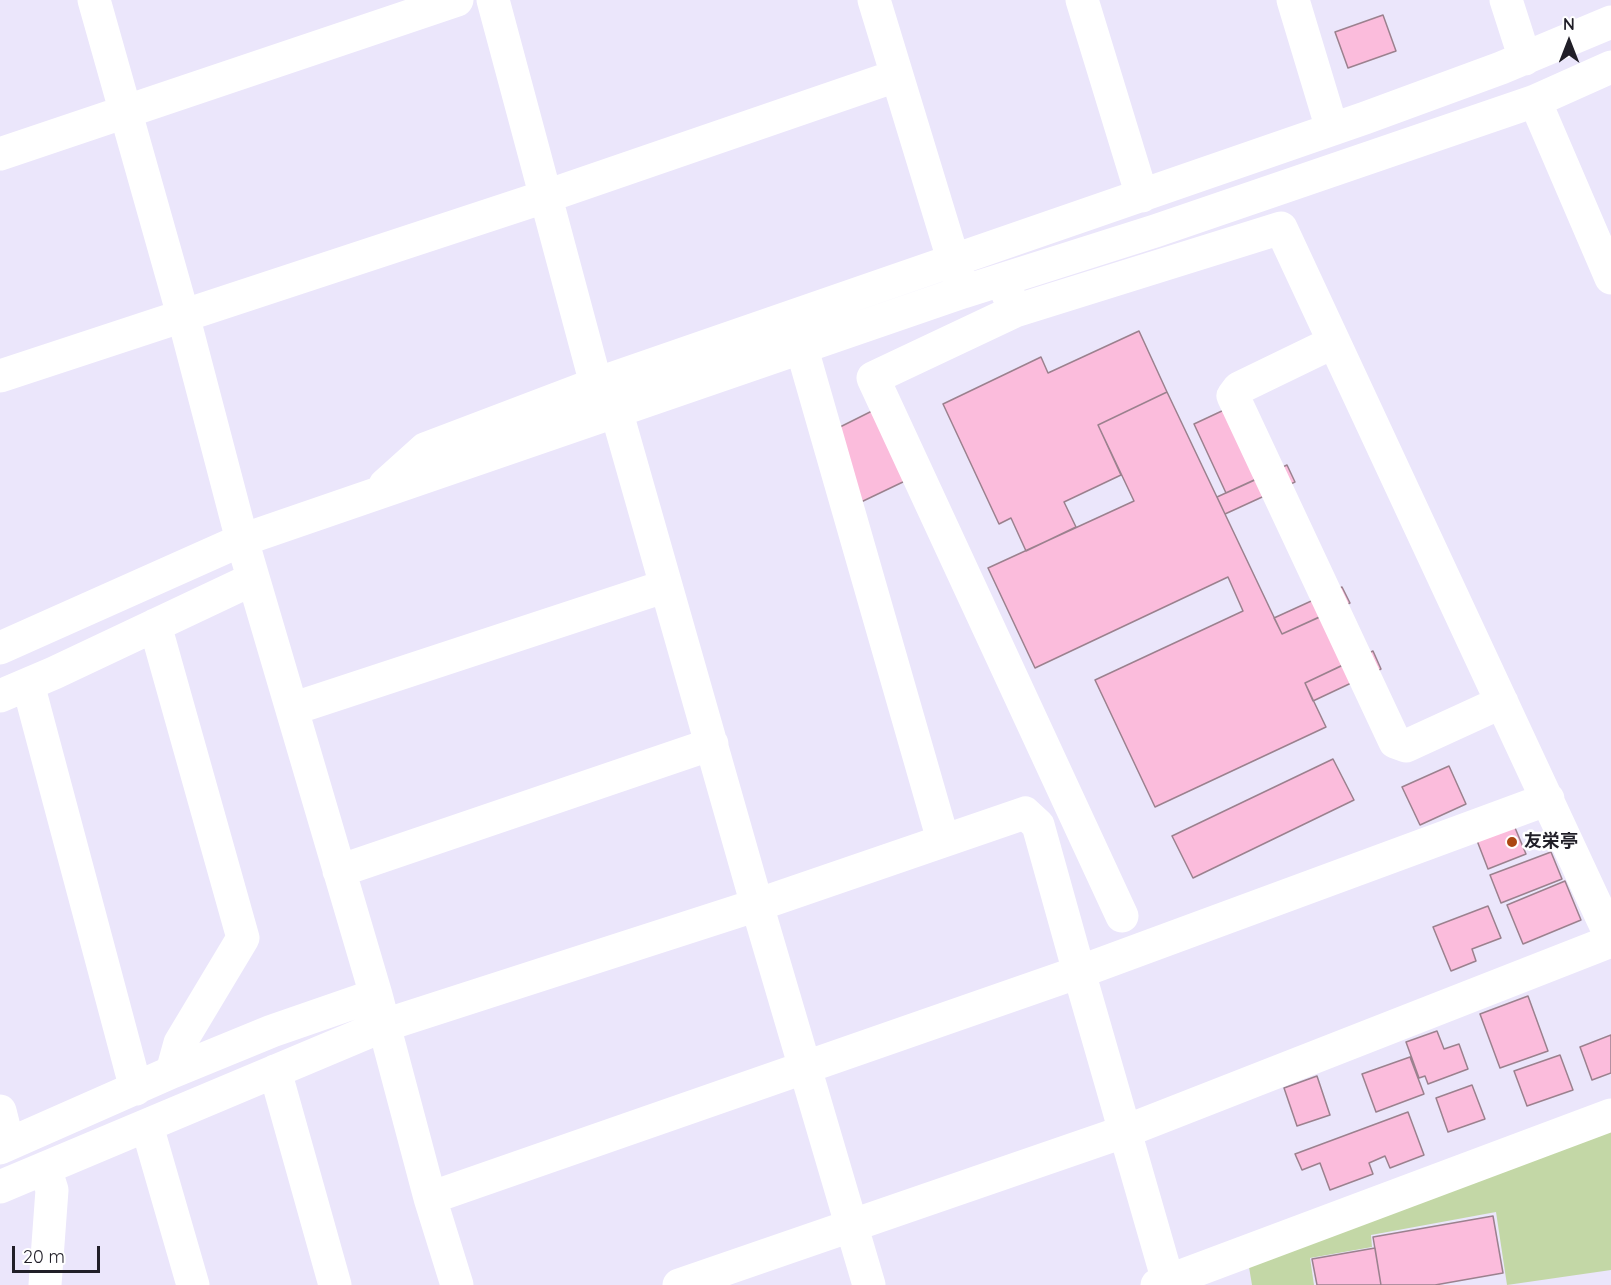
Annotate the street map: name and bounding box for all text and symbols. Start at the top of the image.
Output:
north arrow [1539,12,1599,72]
text: N [1563,14,1575,34]
place label: 友栄亭 [1524,831,1578,853]
marker: 友栄亭 [1505,835,1519,849]
scale bar [15,1234,104,1272]
text: 20 m [23,1245,65,1268]

